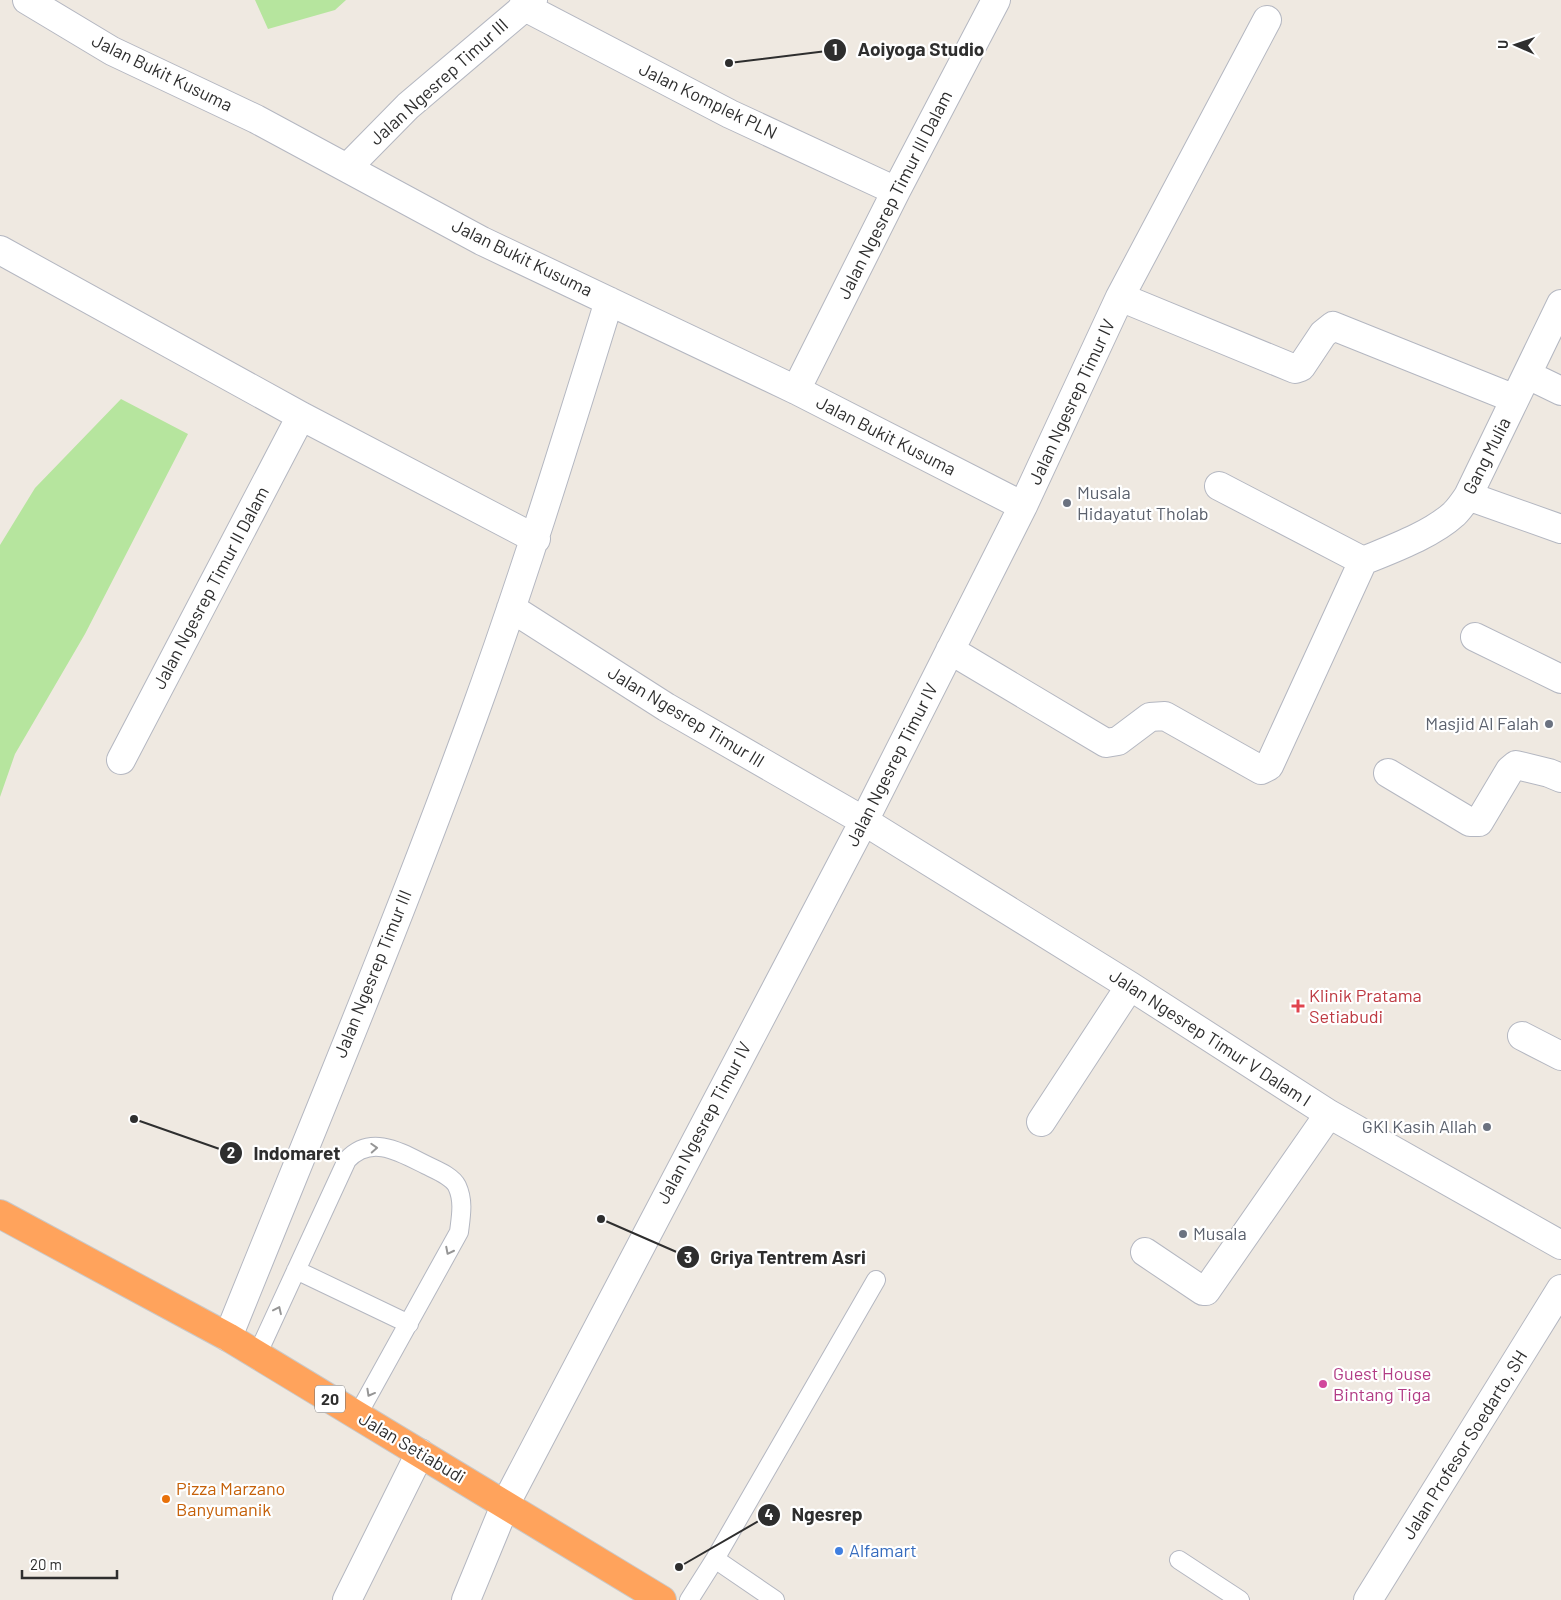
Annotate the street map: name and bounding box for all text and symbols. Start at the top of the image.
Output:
street label: Jalan Ngesrep Timur III [364,13,512,149]
north arrow [1491,20,1541,70]
street label: Jalan Bukit Kusuma [89,29,236,116]
callout: Aoiyoga Studio [823,33,995,67]
text: Aoiyoga Studio [858,37,984,60]
text: 1 [832,40,838,58]
text: U [1494,40,1511,49]
street label: Jalan Komplek PLN [636,57,781,143]
street label: Jalan Ngesrep Timur III Dalam [832,87,956,302]
street label: Jalan Bukit Kusuma [449,214,596,301]
street label: Jalan Ngesrep Timur IV [1023,315,1119,488]
street label: Jalan Bukit Kusuma [813,390,960,480]
street label: Gang Mulia [1457,413,1515,498]
place label: Musala Hidayatut Tholab [1077,481,1209,524]
street label: Jalan Ngesrep Timur II Dalam [147,482,273,693]
marker: Musala Hidayatut Tholab [1061,497,1073,509]
street label: Jalan Ngesrep Timur III [604,661,769,772]
street label: Jalan Ngesrep Timur IV [840,679,942,850]
place label: Masjid Al Falah [1425,712,1539,734]
marker: Masjid Al Falah [1543,718,1555,730]
street label: Jalan Ngesrep Timur III [328,887,416,1061]
street label: Jalan Ngesrep Timur V Dalam I [1106,964,1315,1111]
place label: Klinik Pratama Setiabudi [1309,984,1422,1027]
marker: Klinik Pratama Setiabudi [1291,999,1305,1013]
street label: Jalan Ngesrep Timur IV [651,1037,755,1207]
place label: GKI Kasih Allah [1362,1115,1477,1137]
marker: GKI Kasih Allah [1481,1121,1493,1133]
callout: Indomaret [219,1136,351,1170]
text: Indomaret [254,1141,340,1164]
one-way arrow [370,1142,378,1153]
text: 2 [227,1143,235,1161]
place label: Musala [1193,1222,1247,1244]
marker: Musala [1177,1228,1189,1240]
callout: Griya Tentrem Asri [675,1240,876,1274]
text: Griya Tentrem Asri [710,1245,866,1268]
one-way arrow [445,1246,455,1255]
text: 3 [684,1248,692,1266]
one-way arrow [271,1306,282,1315]
street label: Jalan Profesor Soedarto, SH [1397,1346,1531,1543]
place label: Guest House Bintang Tiga [1333,1362,1431,1405]
marker: Guest House Bintang Tiga [1317,1378,1329,1390]
road number: 20 [315,1386,345,1412]
one-way arrow [366,1387,376,1396]
street label: Jalan Setiabudi [355,1407,470,1488]
place label: Pizza Marzano Banyumanik [176,1477,285,1520]
marker: Pizza Marzano Banyumanik [160,1493,172,1505]
callout: Ngesrep [756,1498,872,1532]
text: Ngesrep [791,1502,863,1525]
text: 4 [764,1505,774,1523]
place label: Alfamart [849,1539,917,1561]
marker: Alfamart [833,1545,845,1557]
scale bar [22,1548,118,1580]
text: 20 m [30,1555,62,1573]

